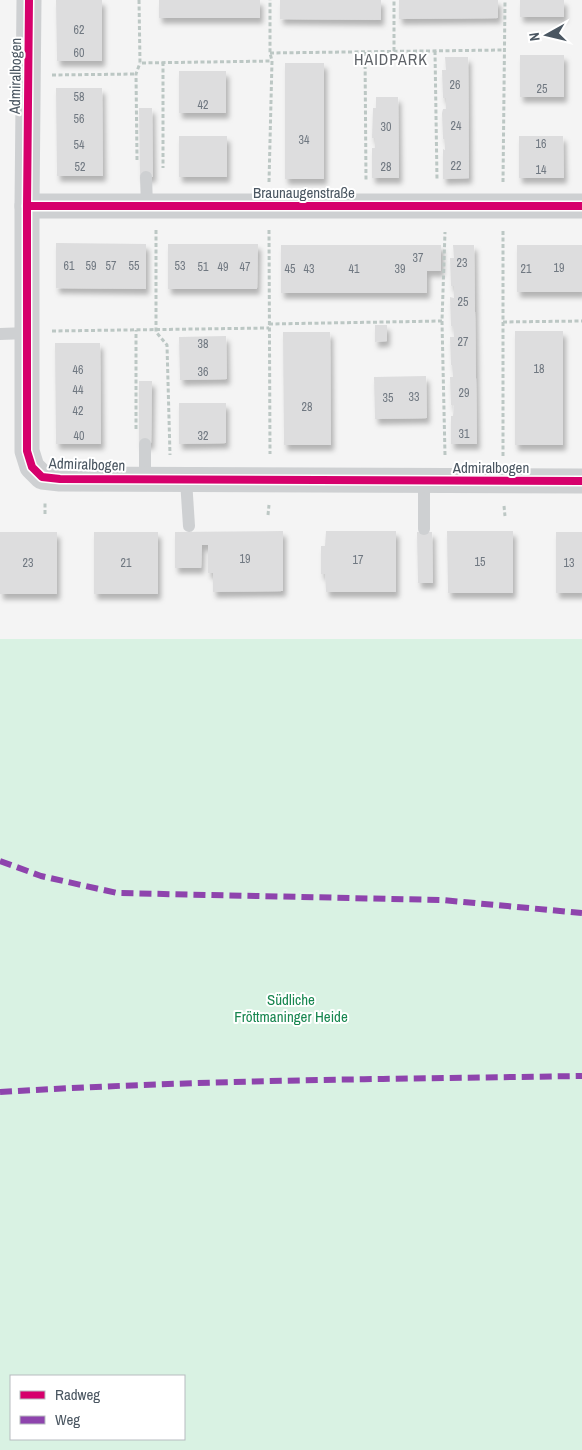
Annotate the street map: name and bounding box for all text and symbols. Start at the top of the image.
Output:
north arrow [522,10,572,60]
house number: 62 [74,22,84,38]
text: N [525,31,544,42]
street label: Admiralbogen [4,38,26,115]
house number: 60 [74,45,84,61]
district label: HAIDPARK [354,48,428,70]
house number: 26 [450,77,460,93]
house number: 25 [537,81,548,97]
house number: 58 [74,89,84,105]
house number: 42 [198,97,208,113]
house number: 56 [74,111,84,127]
house number: 24 [451,118,462,134]
house number: 30 [381,119,391,135]
house number: 34 [299,132,310,148]
house number: 16 [536,136,546,152]
house number: 54 [74,137,85,153]
house number: 22 [451,158,461,174]
house number: 52 [75,159,85,175]
house number: 28 [381,159,391,175]
house number: 14 [536,162,547,178]
street label: Braunaugenstraße [253,182,355,203]
house number: 37 [413,250,424,266]
house number: 23 [457,255,467,271]
house number: 61 [64,258,75,274]
house number: 59 [86,258,96,274]
house number: 57 [106,258,117,274]
house number: 55 [129,258,140,274]
house number: 53 [175,258,185,274]
house number: 51 [198,259,209,275]
house number: 49 [218,259,228,275]
house number: 47 [240,259,251,275]
house number: 19 [554,260,564,276]
house number: 45 [285,261,296,277]
house number: 43 [304,261,314,277]
house number: 41 [349,261,360,277]
house number: 39 [395,261,405,277]
house number: 21 [521,261,532,277]
house number: 25 [458,294,469,310]
house number: 27 [458,334,469,350]
house number: 38 [198,336,208,352]
house number: 18 [534,361,544,377]
house number: 46 [73,362,83,378]
house number: 36 [198,364,208,380]
house number: 44 [73,382,84,398]
house number: 29 [459,385,469,401]
house number: 33 [409,389,419,405]
house number: 35 [383,390,394,406]
house number: 28 [302,399,312,415]
house number: 42 [73,403,83,419]
house number: 31 [459,426,470,442]
house number: 40 [74,428,84,444]
house number: 32 [198,428,208,444]
street label: Admiralbogen [47,452,126,476]
street label: Admiralbogen [452,457,529,478]
house number: 19 [240,551,250,567]
house number: 17 [353,552,364,568]
house number: 15 [475,554,486,570]
house number: 23 [23,555,33,571]
house number: 21 [121,555,132,571]
house number: 13 [564,555,574,571]
park label: Südliche Fröttmaninger Heide [234,989,348,1027]
legend [10,1375,185,1440]
text: Radweg [55,1384,100,1405]
text: Weg [55,1409,80,1430]

